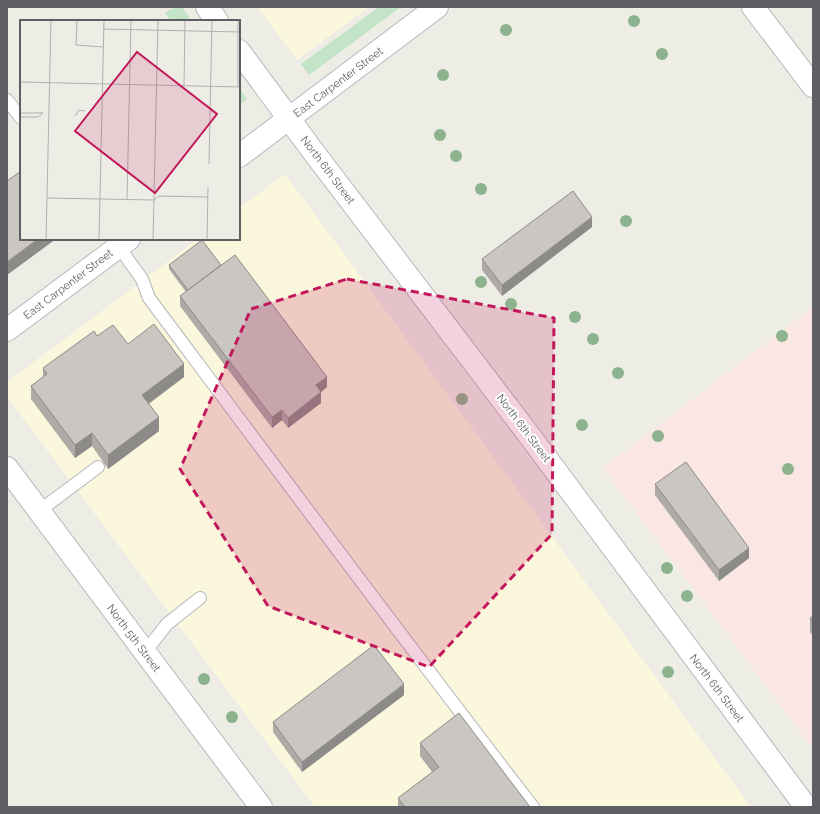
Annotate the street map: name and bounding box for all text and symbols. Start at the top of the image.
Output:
inset map [20,20,240,240]
street label: East Carpenter Street [291,44,386,120]
street label: North 6th Street [298,134,358,207]
street label: East Carpenter Street [21,246,116,322]
street label: North 6th Street [494,392,554,465]
street label: North 5th Street [104,602,163,675]
street label: North 6th Street [687,652,747,725]

